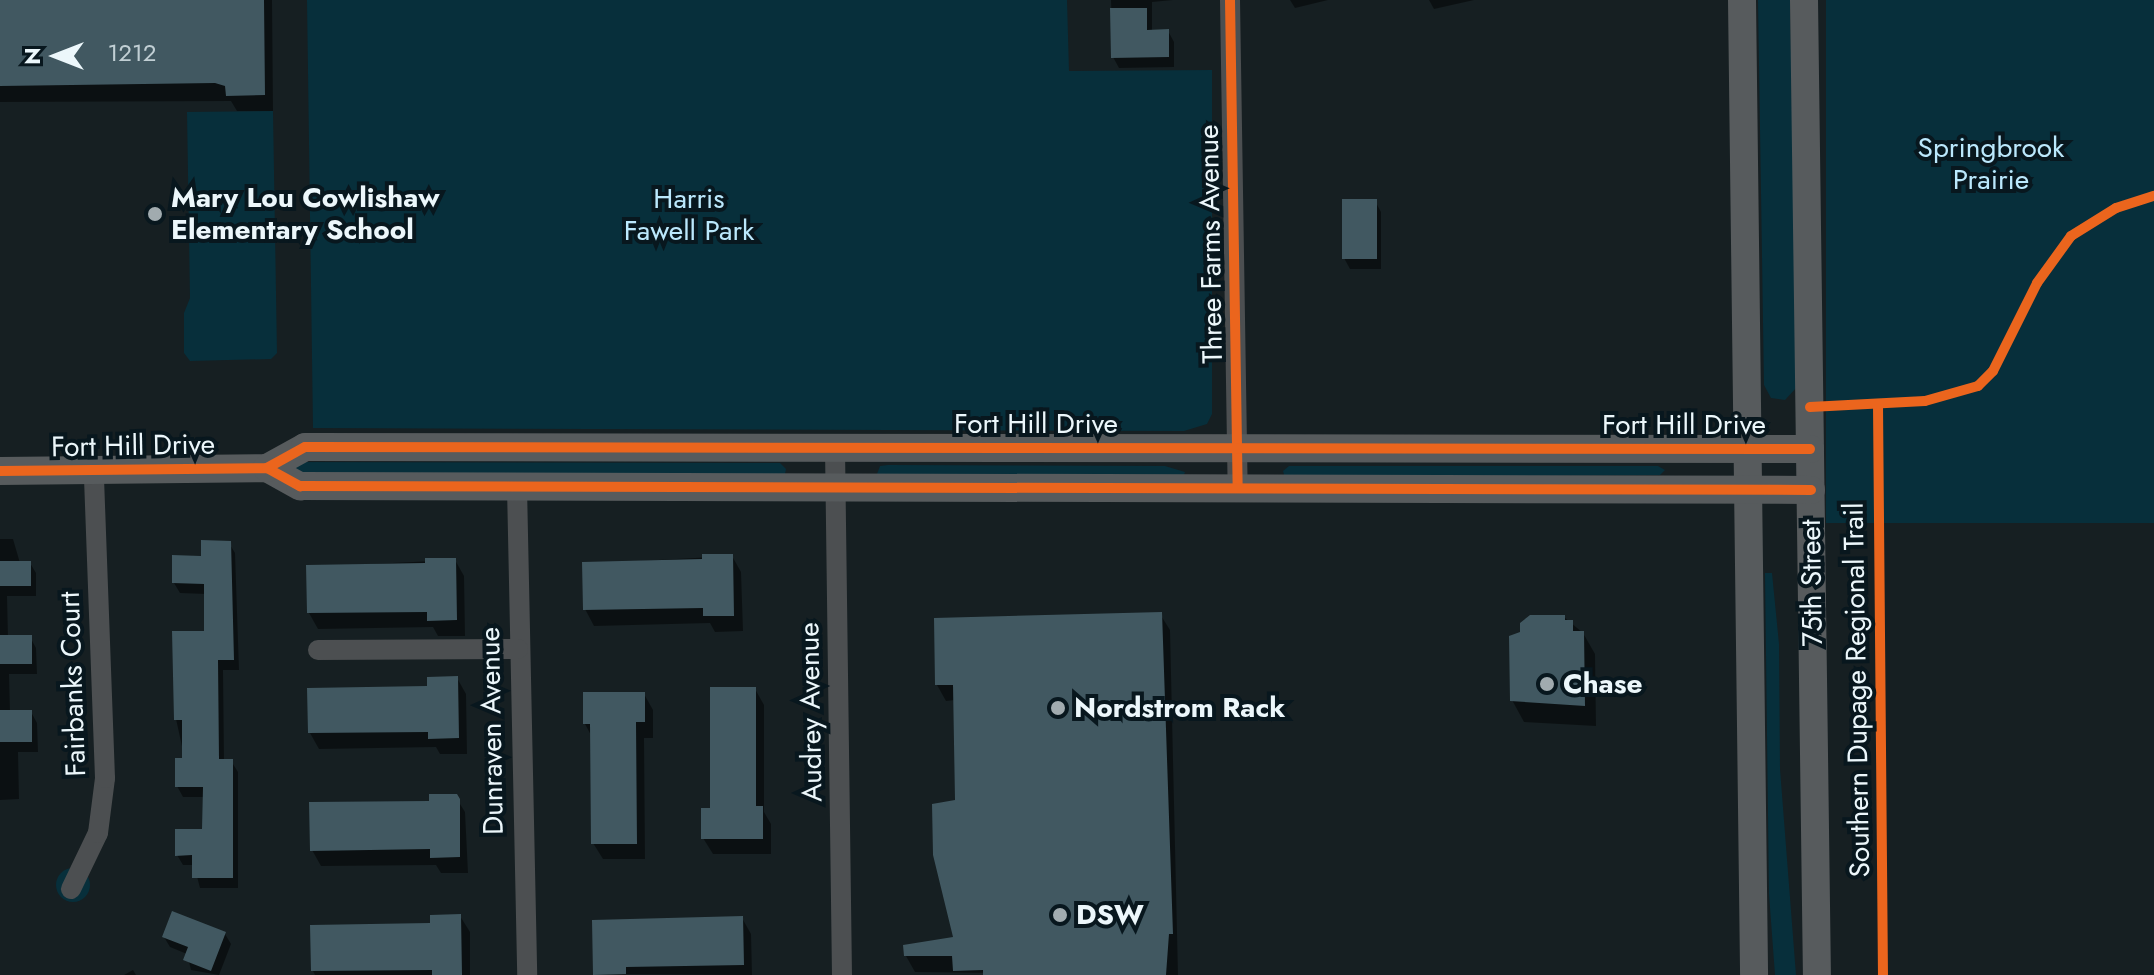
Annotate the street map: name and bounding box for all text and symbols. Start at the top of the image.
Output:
north arrow [16,16,96,96]
house number: 1212 [108,39,156,67]
text: N [16,47,48,65]
street label: Three Farms Avenue [1192,124,1230,364]
park label: Springbrook Prairie [1918,131,2064,197]
place label: Mary Lou Cowlishaw Elementary School [171,181,439,247]
park label: Harris Fawell Park [624,182,754,248]
marker: Mary Lou Cowlishaw Elementary School [146,205,164,223]
street label: Fort Hill Drive [954,407,1118,441]
street label: Fort Hill Drive [1602,408,1766,442]
street label: Fort Hill Drive [51,428,215,464]
street label: Southern Dupage Regional Trail [1837,502,1877,878]
street label: 75th Street [1794,519,1830,647]
street label: Fairbanks Court [53,591,93,777]
street label: Audrey Avenue [793,622,829,802]
street label: Dunraven Avenue [473,627,511,835]
place label: Chase [1563,667,1642,701]
marker: Chase [1538,675,1556,693]
place label: Nordstrom Rack [1074,691,1285,725]
marker: Nordstrom Rack [1049,699,1067,717]
place label: DSW [1076,898,1144,932]
marker: DSW [1051,906,1069,924]

